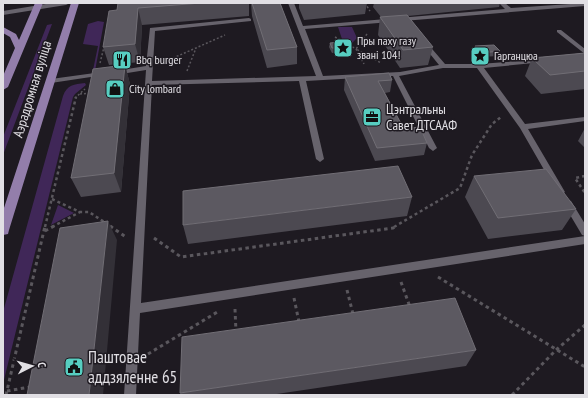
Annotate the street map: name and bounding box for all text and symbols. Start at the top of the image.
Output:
place label: Пры паху газу звані 104! [357,33,417,62]
place icon: Пры паху газу звані 104! [332,37,354,59]
street label: Аэрадромная вуліца [9,38,55,140]
place icon: Гарганцюа [469,45,491,67]
place label: Гарганцюа [494,48,538,63]
restaurant icon: Bbq burger [111,49,133,71]
place label: Bbq burger [136,52,182,67]
shop icon: City lombard [104,78,126,100]
place label: City lombard [129,81,181,96]
place label: Цэнтральны Савет ДТСААФ [386,100,457,134]
office icon: Цэнтральны Савет ДТСААФ [361,106,383,128]
north arrow [12,346,52,386]
place label: Паштовае аддзяленне 65 [88,346,177,388]
public building icon: Паштовае аддзяленне 65 [63,356,85,378]
text: С [35,362,49,368]

